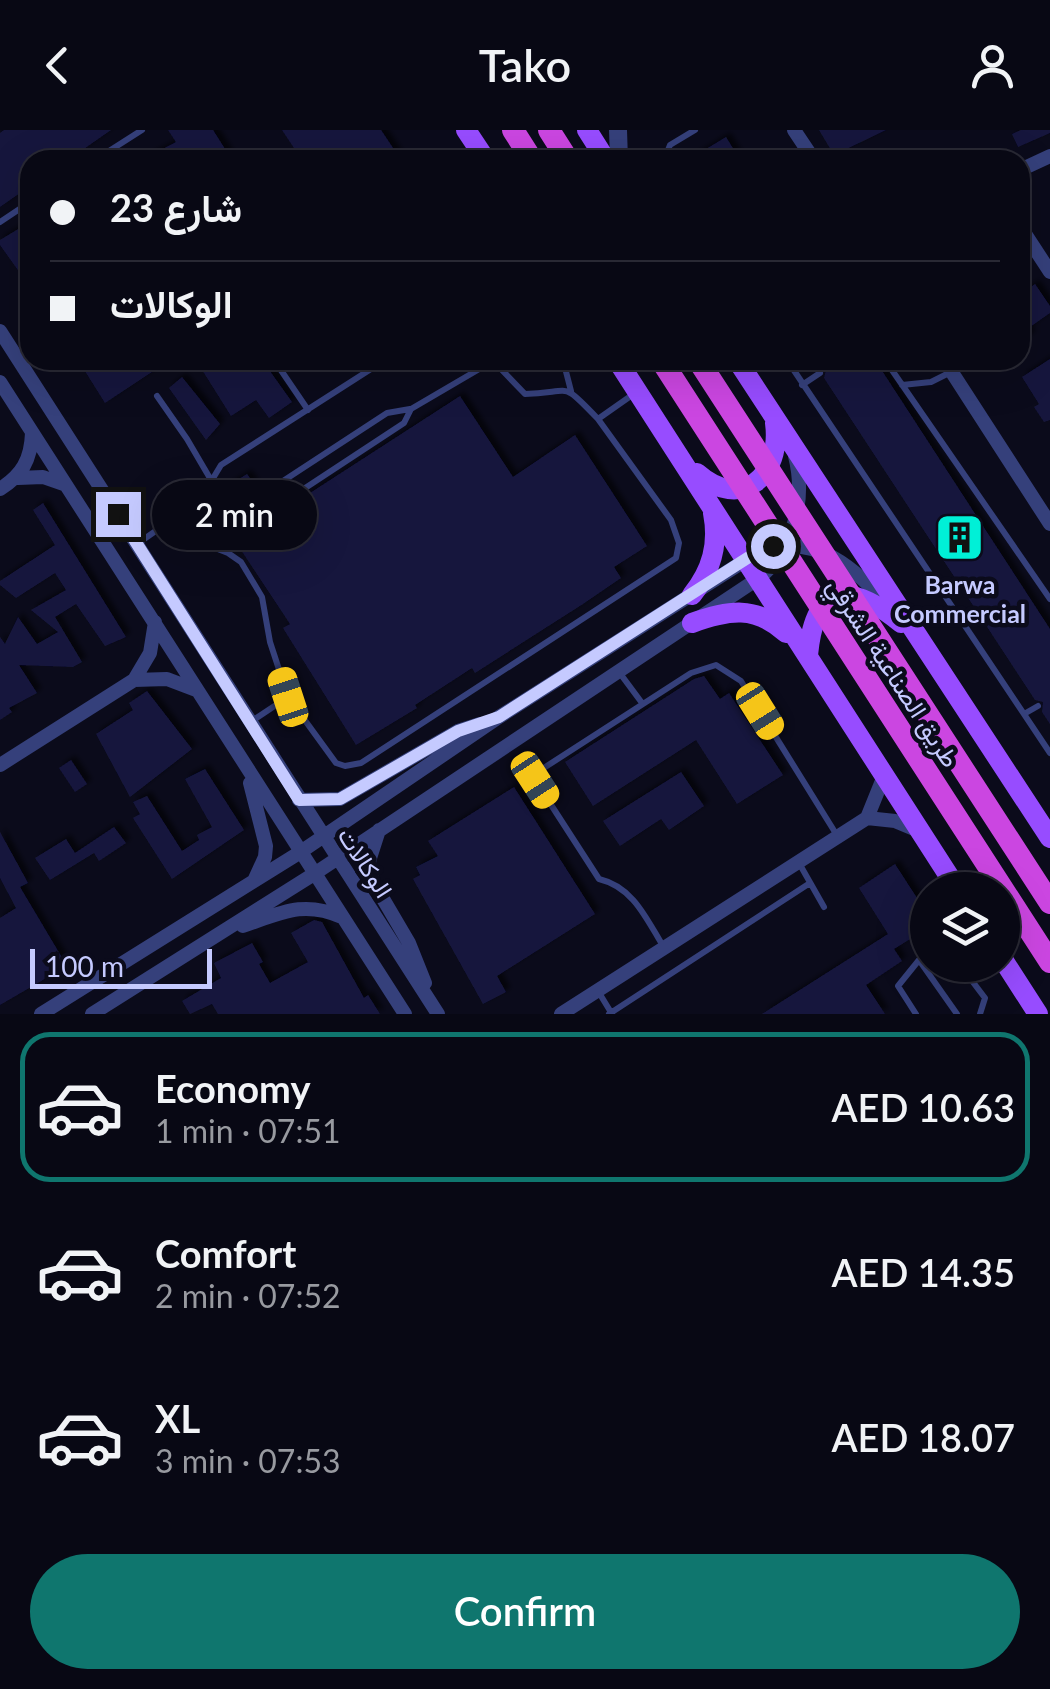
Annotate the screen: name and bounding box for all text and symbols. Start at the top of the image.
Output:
icon: back [30,38,85,93]
text: Tako [479,38,571,92]
icon: person [965,38,1020,93]
text: شارع 23 [110,184,242,230]
text: الوكالات [110,280,233,326]
callout: 2 min [153,479,318,549]
route end [96,492,141,537]
text: 2 min [195,495,274,534]
building icon: Barwa Commercial [934,512,986,564]
route start [751,524,796,569]
place label: Barwa Commercial [894,569,1026,628]
street label: طريق الصناعية الشرقي [816,572,967,776]
car [264,664,312,730]
car [731,678,789,744]
car [506,747,564,813]
street label: الوكالات [331,821,400,904]
map controls [910,872,1020,982]
button: layers [910,872,1020,982]
scale bar [30,944,212,988]
text: 100 m [45,949,124,983]
icon: car [35,1062,125,1152]
text: Economy [155,1065,310,1111]
text: AED 10.63 [832,1084,1015,1130]
text: 1 min · 07:51 [155,1111,341,1150]
icon: car [35,1227,125,1317]
text: Comfort [155,1230,296,1276]
text: AED 14.35 [832,1249,1015,1295]
text: 2 min · 07:52 [155,1276,341,1315]
icon: car [35,1392,125,1482]
text: XL [155,1395,200,1441]
text: AED 18.07 [832,1414,1015,1460]
text: 3 min · 07:53 [155,1441,341,1480]
button: Confirm [30,1554,1020,1669]

